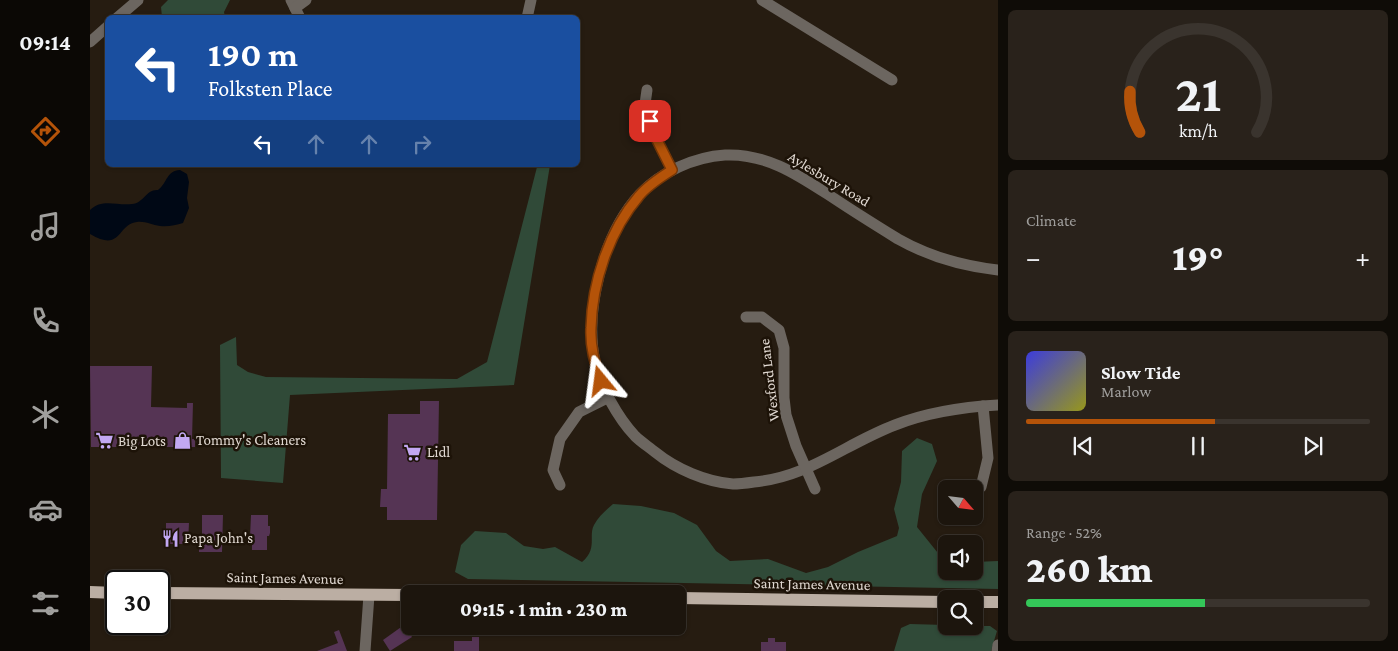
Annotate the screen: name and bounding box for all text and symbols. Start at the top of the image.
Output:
text: 09:14 [19,30,71,55]
icon: left [125,35,190,100]
text: 190 m [208,35,298,74]
text: 21 [1175,64,1221,122]
text: Folksten Place [208,76,333,101]
pin [629,100,671,142]
icon: arrive [636,107,664,135]
icon: directions [28,114,63,149]
text: km/h [1179,121,1218,141]
icon: left [249,130,277,158]
icon: ahead [302,130,330,158]
icon: ahead [355,130,383,158]
icon: right [408,130,436,158]
street label: Aylesbury Road [785,148,873,211]
icon: music [28,209,63,244]
text: Climate [1026,212,1076,229]
text: 19° [1172,236,1224,278]
text: − [1026,242,1041,273]
text: + [1355,242,1370,273]
icon: phone [28,303,63,338]
street label: Wexford Lane [756,337,782,422]
position arrow [574,354,626,406]
text: Slow Tide [1101,362,1181,383]
text: Marlow [1101,383,1151,400]
icon: climate [28,397,63,432]
shop icon: Tommy's Cleaners [172,430,192,450]
supermarket icon: Big Lots [94,431,114,451]
place label: Tommy's Cleaners [196,432,306,449]
icon: previous [1069,432,1097,460]
icon: pause [1184,432,1212,460]
icon: next [1299,432,1327,460]
place label: Big Lots [118,433,166,450]
supermarket icon: Lidl [403,442,423,462]
place label: Lidl [427,444,450,460]
north arrow [938,480,982,525]
map controls [938,480,983,635]
icon: car [28,492,63,527]
text: Range · 52% [1026,524,1102,541]
restaurant icon: Papa John's [160,528,180,548]
place label: Papa John's [184,530,253,547]
button: sound [938,535,983,580]
text: 260 km [1026,548,1153,590]
street label: Saint James Avenue [227,569,344,588]
speed limit sign: 30 [105,570,170,635]
street label: Saint James Avenue [754,575,871,594]
icon: filters [28,586,63,621]
button: search [938,590,983,635]
text: 09:15 · 1 min · 230 m [460,599,627,620]

